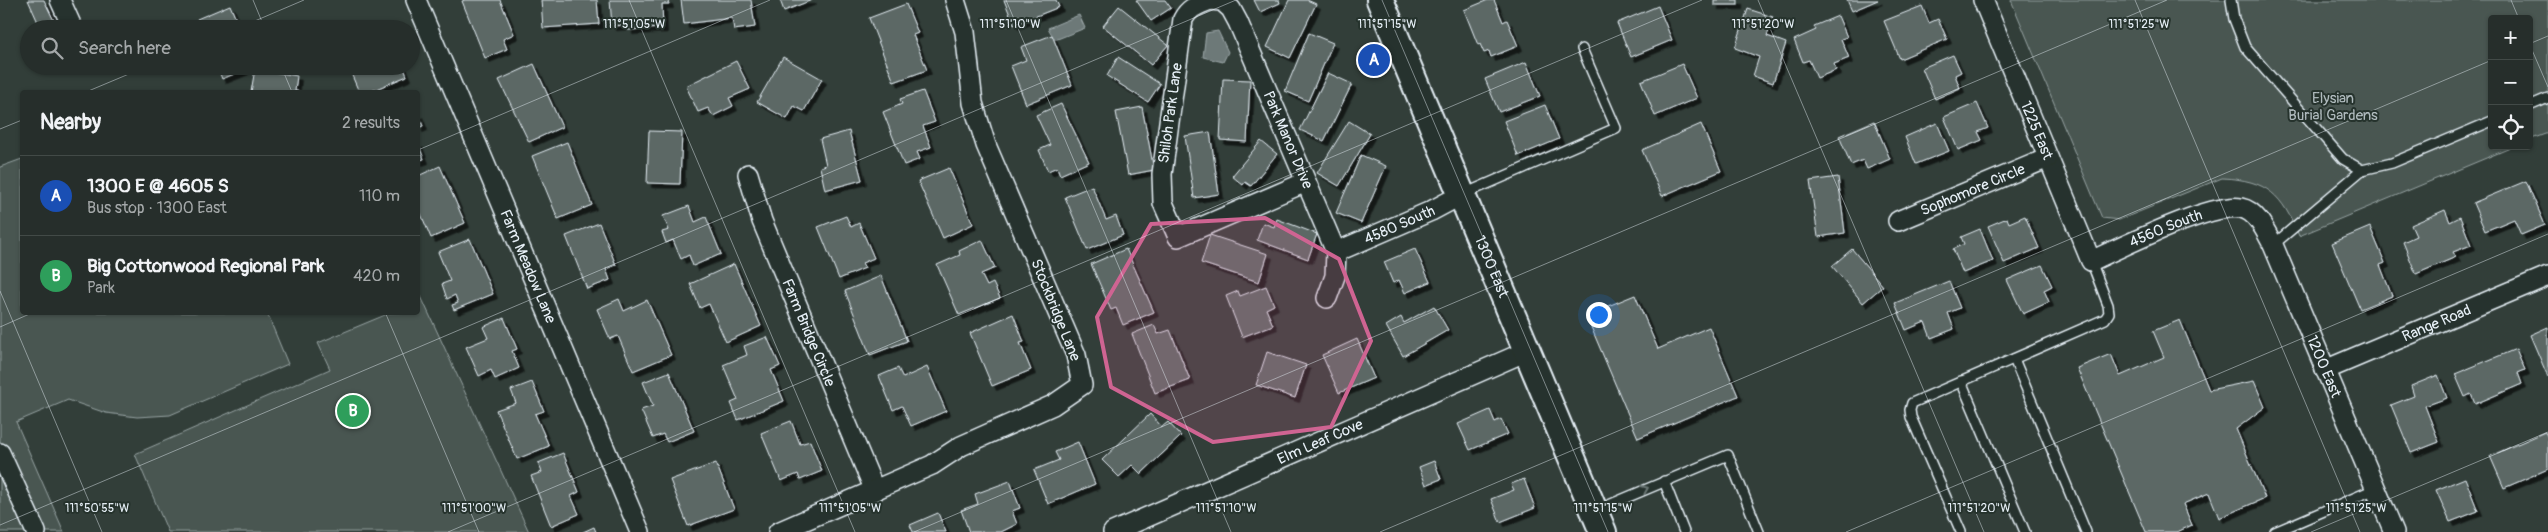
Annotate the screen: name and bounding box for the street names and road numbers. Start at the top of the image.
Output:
street label: Shiloh Park Lane [1154,61,1187,164]
street label: Park Manor Drive [1259,88,1317,192]
street label: 1225 East [2016,98,2057,163]
street label: Sophomore Circle [1918,159,2029,220]
street label: 4580 South [1361,201,1438,249]
street label: 4560 South [2126,206,2205,252]
street label: Farm Meadow Lane [495,207,560,327]
street label: 1300 East [1470,233,1513,302]
street label: Stockbridge Lane [1026,256,1085,365]
street label: Farm Bridge Circle [777,276,839,390]
street label: Range Road [2399,301,2474,346]
street label: 1200 East [2302,333,2346,401]
street label: Elm Leaf Cove [1274,415,1367,469]

